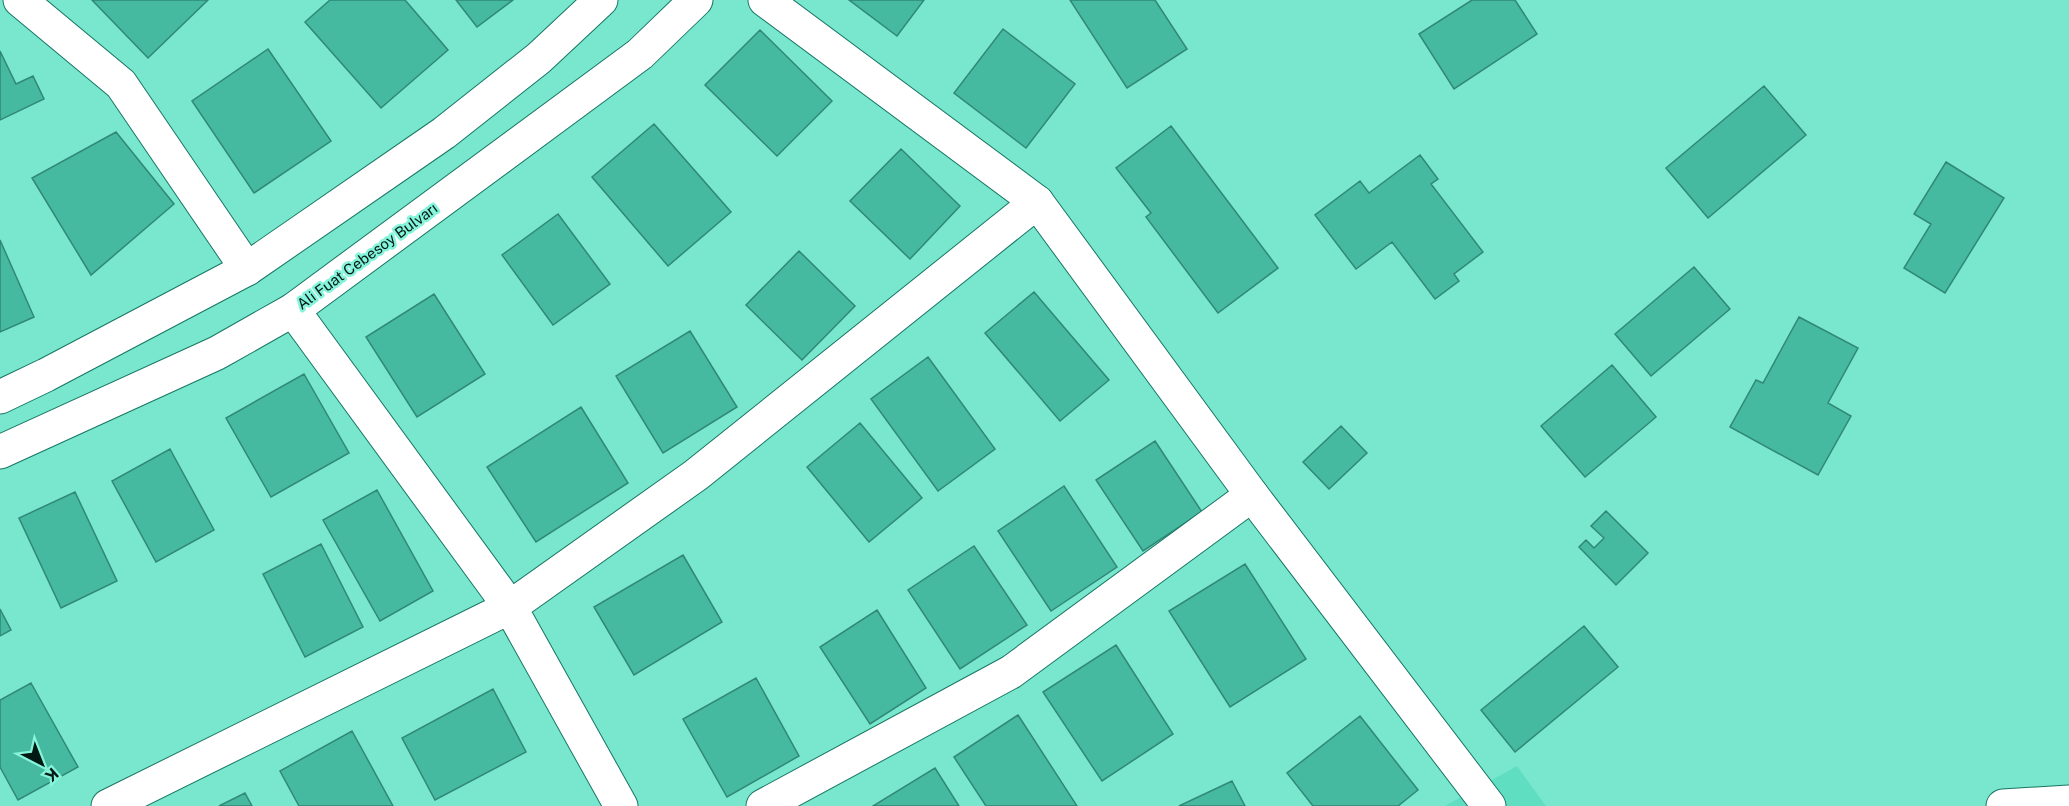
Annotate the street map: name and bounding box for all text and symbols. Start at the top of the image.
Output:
street label: Ali Fuat Cebesoy Bulvarı [293,199,441,313]
north arrow [12,734,72,794]
text: K [41,764,62,786]

